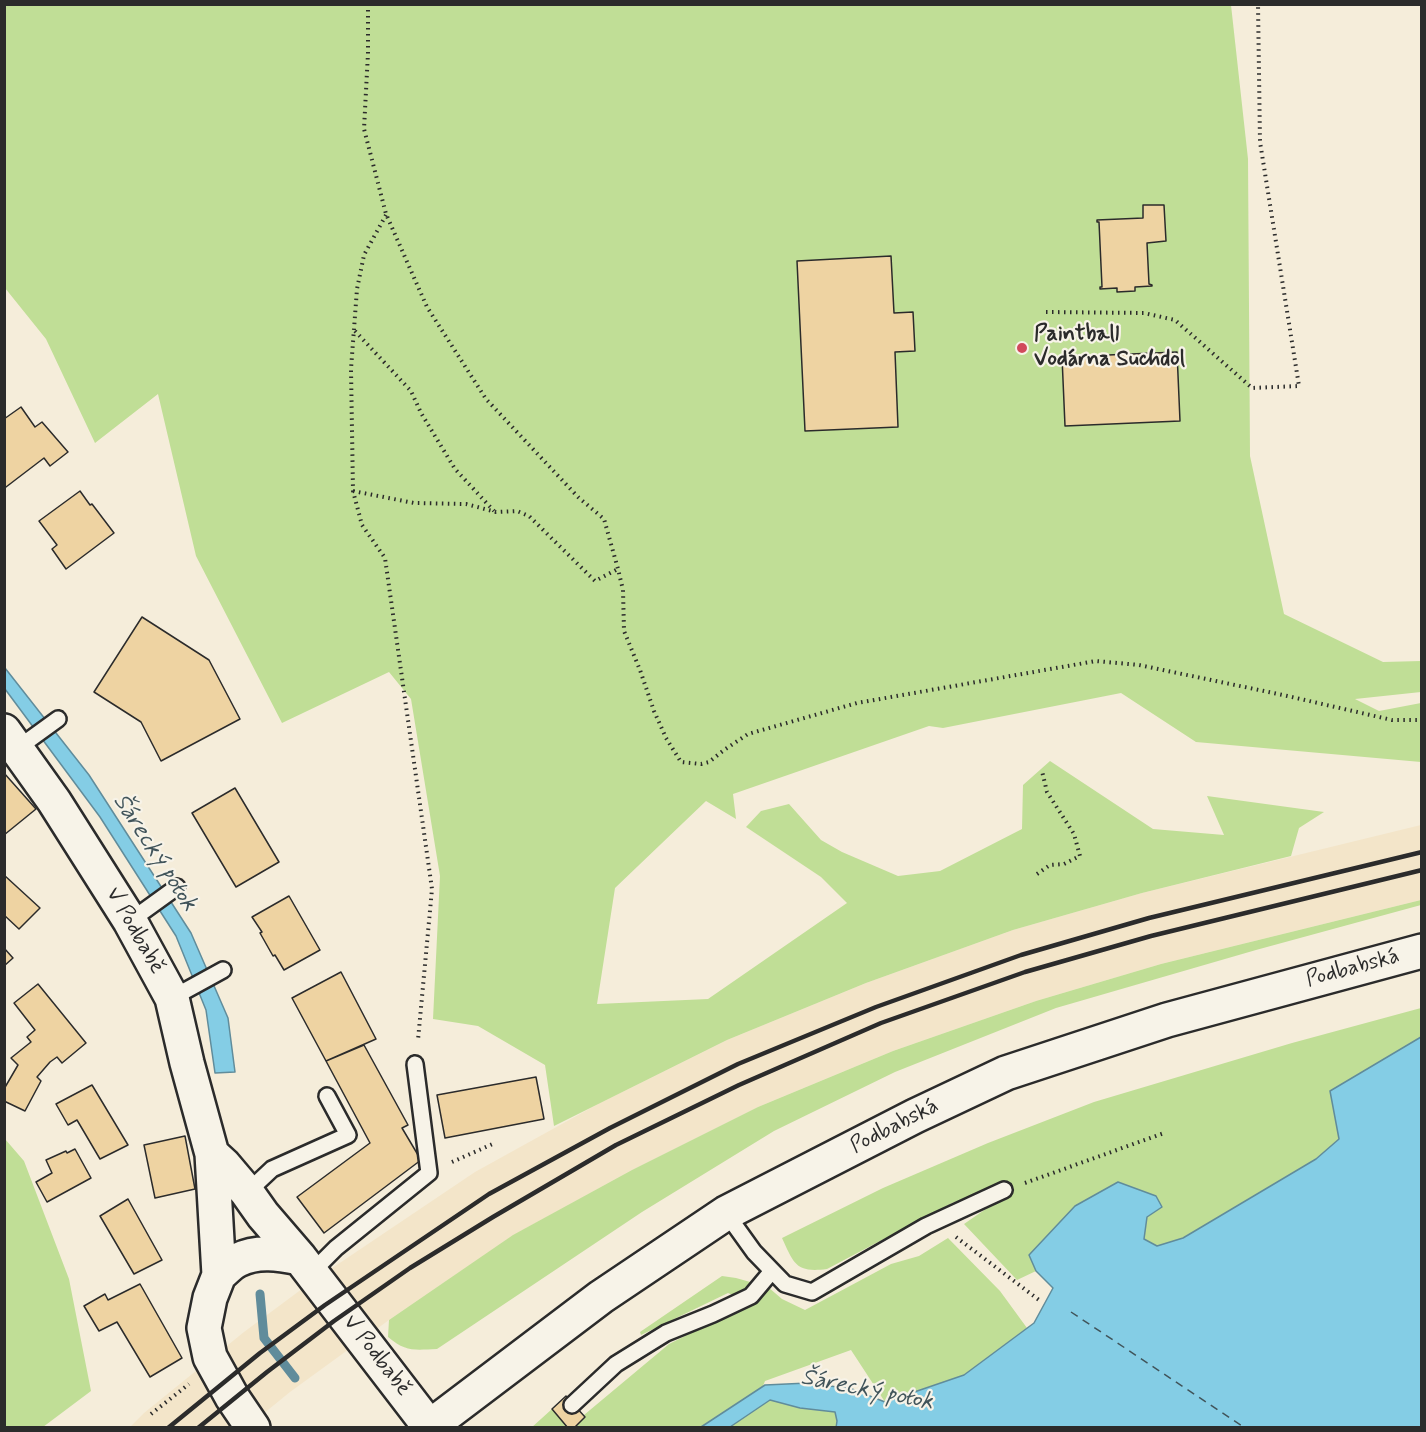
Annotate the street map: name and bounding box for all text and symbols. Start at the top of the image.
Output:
place label: Paintball Vodárna Suchdol [1034,322,1185,374]
marker: Paintball Vodárna Suchdol [1015,341,1029,355]
water label: Šárecký potok [105,789,203,917]
street label: V Podbabě [99,883,169,979]
street label: Podbabská [1303,944,1403,994]
street label: Podbabská [846,1094,944,1160]
street label: V Podbabě [336,1310,416,1402]
water label: Šárecký potok [798,1364,936,1418]

